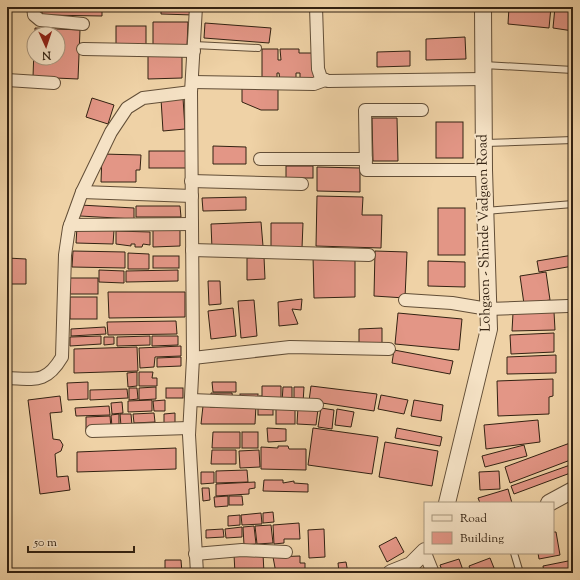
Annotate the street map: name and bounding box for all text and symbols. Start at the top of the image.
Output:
north arrow [26,26,66,66]
text: N [41,47,52,63]
street label: Lohgaon - Shinde Vadgaon Road [473,134,497,332]
legend [424,502,554,554]
text: Road [460,510,487,528]
scale bar [28,528,134,554]
text: Building [460,530,504,548]
text: 50 m [33,534,57,552]

